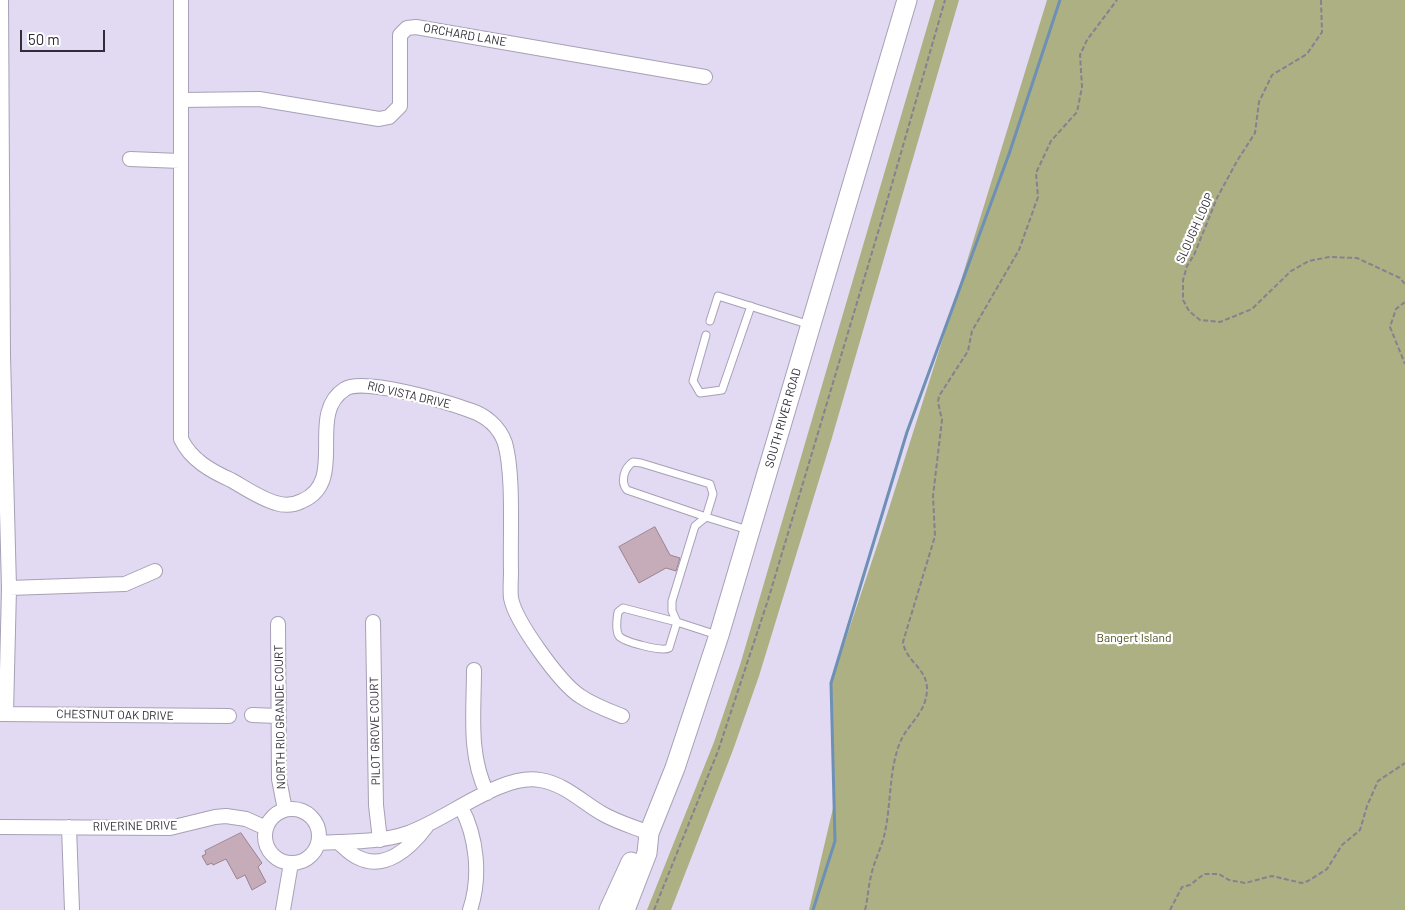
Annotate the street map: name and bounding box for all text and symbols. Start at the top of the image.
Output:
scale bar [22,20,108,52]
street label: ORCHARD LANE [422,21,508,49]
text: 50 m [28,30,60,48]
street label: SLOUGH LOOP [1173,191,1217,265]
street label: SOUTH RIVER ROAD [762,366,804,470]
street label: RIO VISTA DRIVE [366,378,452,412]
park label: Bangert Island [1097,631,1171,645]
street label: NORTH RIO GRANDE COURT [272,645,288,789]
street label: PILOT GROVE COURT [367,676,383,786]
street label: CHESTNUT OAK DRIVE [56,707,174,723]
street label: RIVERINE DRIVE [93,818,177,834]

